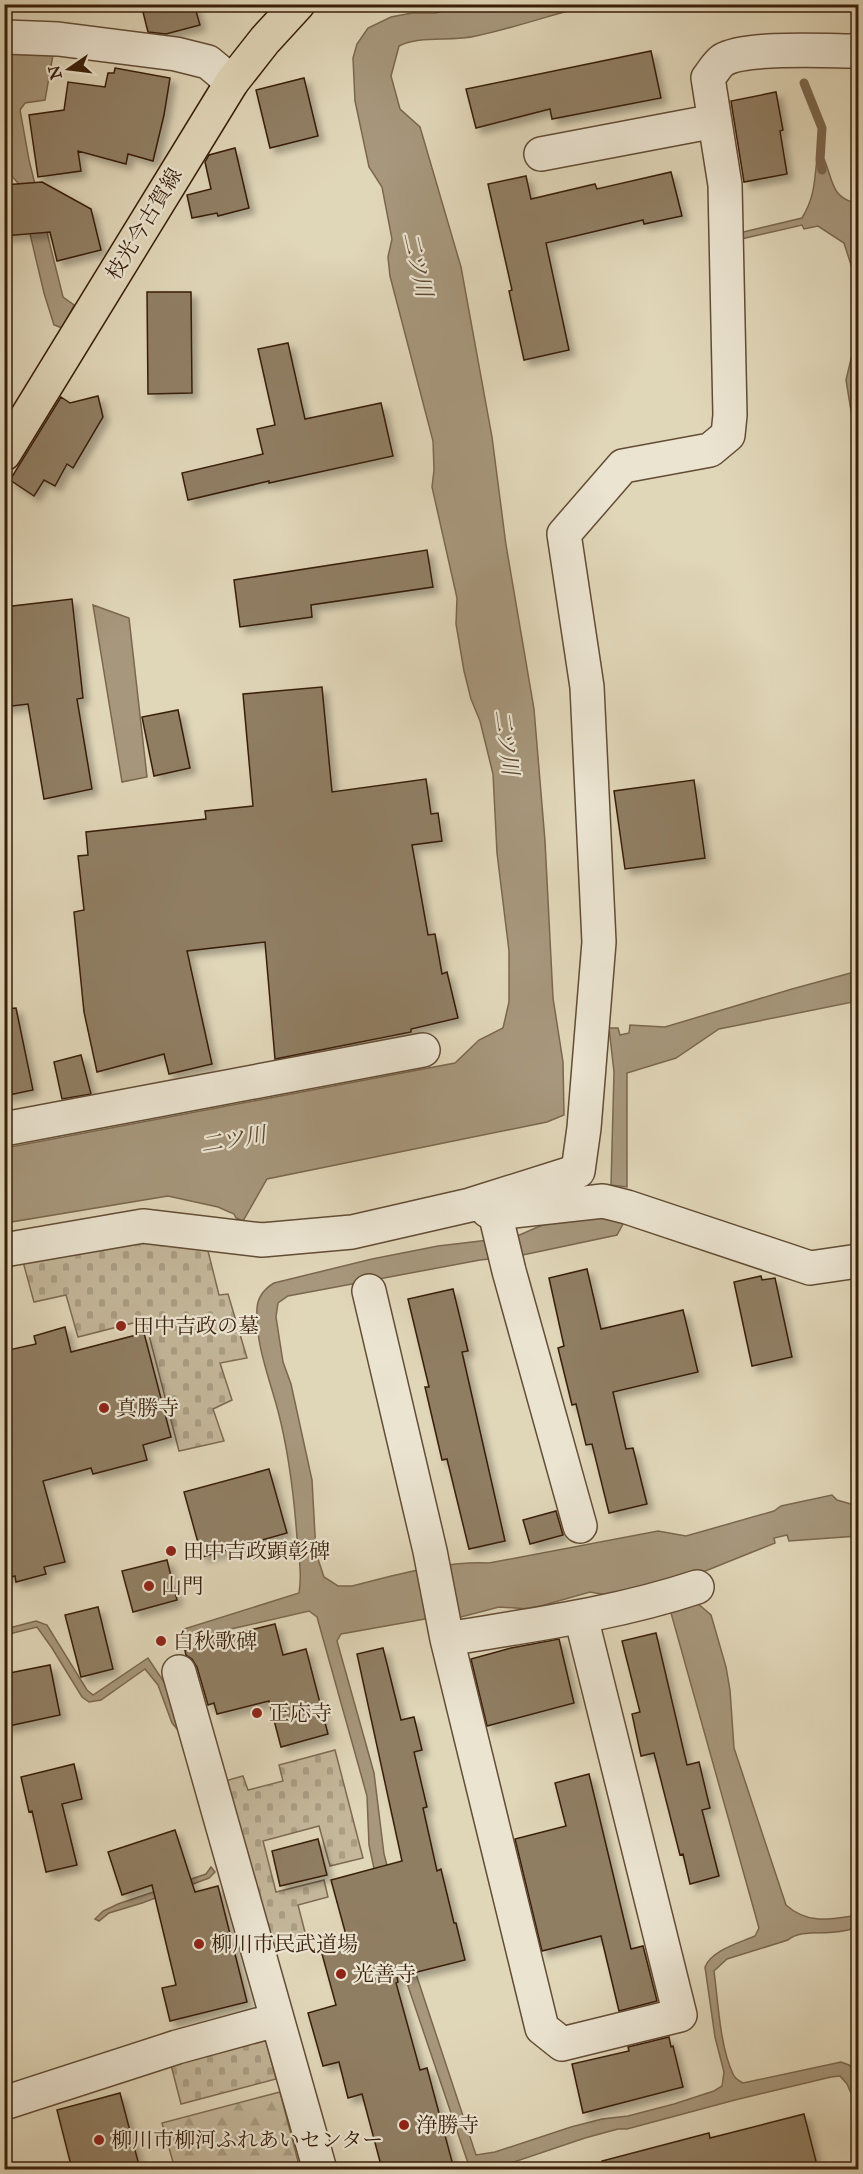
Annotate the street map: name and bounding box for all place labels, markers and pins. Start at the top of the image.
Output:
place label: 田中吉政の墓 [133,1313,259,1339]
marker: 田中吉政の墓 [114,1319,128,1333]
place label: 真勝寺 [116,1395,179,1421]
marker: 真勝寺 [97,1401,111,1415]
place label: 田中吉政顕彰碑 [183,1538,330,1564]
marker: 田中吉政顕彰碑 [164,1544,178,1558]
place label: 山門 [161,1573,203,1599]
marker: 山門 [142,1579,156,1593]
place label: 白秋歌碑 [173,1628,257,1654]
marker: 白秋歌碑 [154,1634,168,1648]
place label: 正応寺 [269,1700,332,1726]
marker: 正応寺 [250,1706,264,1720]
place label: 柳川市民武道場 [211,1931,358,1957]
marker: 柳川市民武道場 [192,1937,206,1951]
place label: 光善寺 [353,1961,416,1987]
marker: 光善寺 [334,1967,348,1981]
place label: 浄勝寺 [416,2112,479,2138]
marker: 浄勝寺 [397,2118,411,2132]
place label: 柳川市柳河ふれあいセンター [111,2127,383,2153]
marker: 柳川市柳河ふれあいセンター [92,2133,106,2147]

